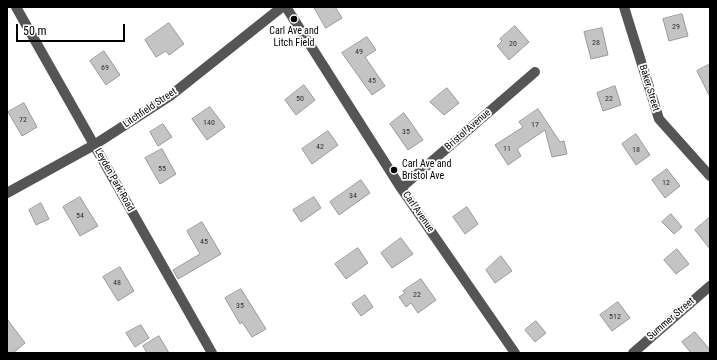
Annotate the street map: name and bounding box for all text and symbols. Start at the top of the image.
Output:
marker: Carl Ave and Litch Field [289,14,299,24]
scale bar [18,16,127,42]
house number: 29 [672,22,680,32]
text: 50 m [23,24,47,38]
place label: Carl Ave and Litch Field [269,25,319,48]
house number: 28 [592,38,600,48]
house number: 20 [509,39,517,49]
house number: 49 [355,47,363,57]
house number: 69 [101,63,109,73]
street label: Baker Street [636,63,662,113]
house number: 45 [368,76,376,86]
street label: Litchfield Street [121,86,179,130]
house number: 50 [296,94,304,104]
house number: 22 [605,94,613,104]
street label: Bristol Avenue [443,107,493,153]
house number: 72 [19,115,27,125]
house number: 140 [203,118,215,128]
house number: 17 [531,120,539,130]
house number: 35 [402,127,410,137]
house number: 42 [316,142,324,152]
house number: 11 [503,144,511,154]
house number: 18 [632,145,640,155]
street label: Leyden Park Road [92,146,136,214]
place label: Carl Ave and Bristol Ave [402,158,451,182]
house number: 55 [158,164,166,174]
marker: Carl Ave and Bristol Ave [389,165,399,175]
house number: 12 [662,178,670,188]
street label: Carl Avenue [400,189,436,235]
house number: 34 [349,191,357,201]
house number: 54 [76,211,84,221]
house number: 45 [200,237,208,247]
house number: 48 [113,278,121,288]
house number: 22 [413,290,421,300]
street label: Summer Street [645,295,697,343]
house number: 35 [236,301,244,311]
house number: 512 [609,312,621,322]

